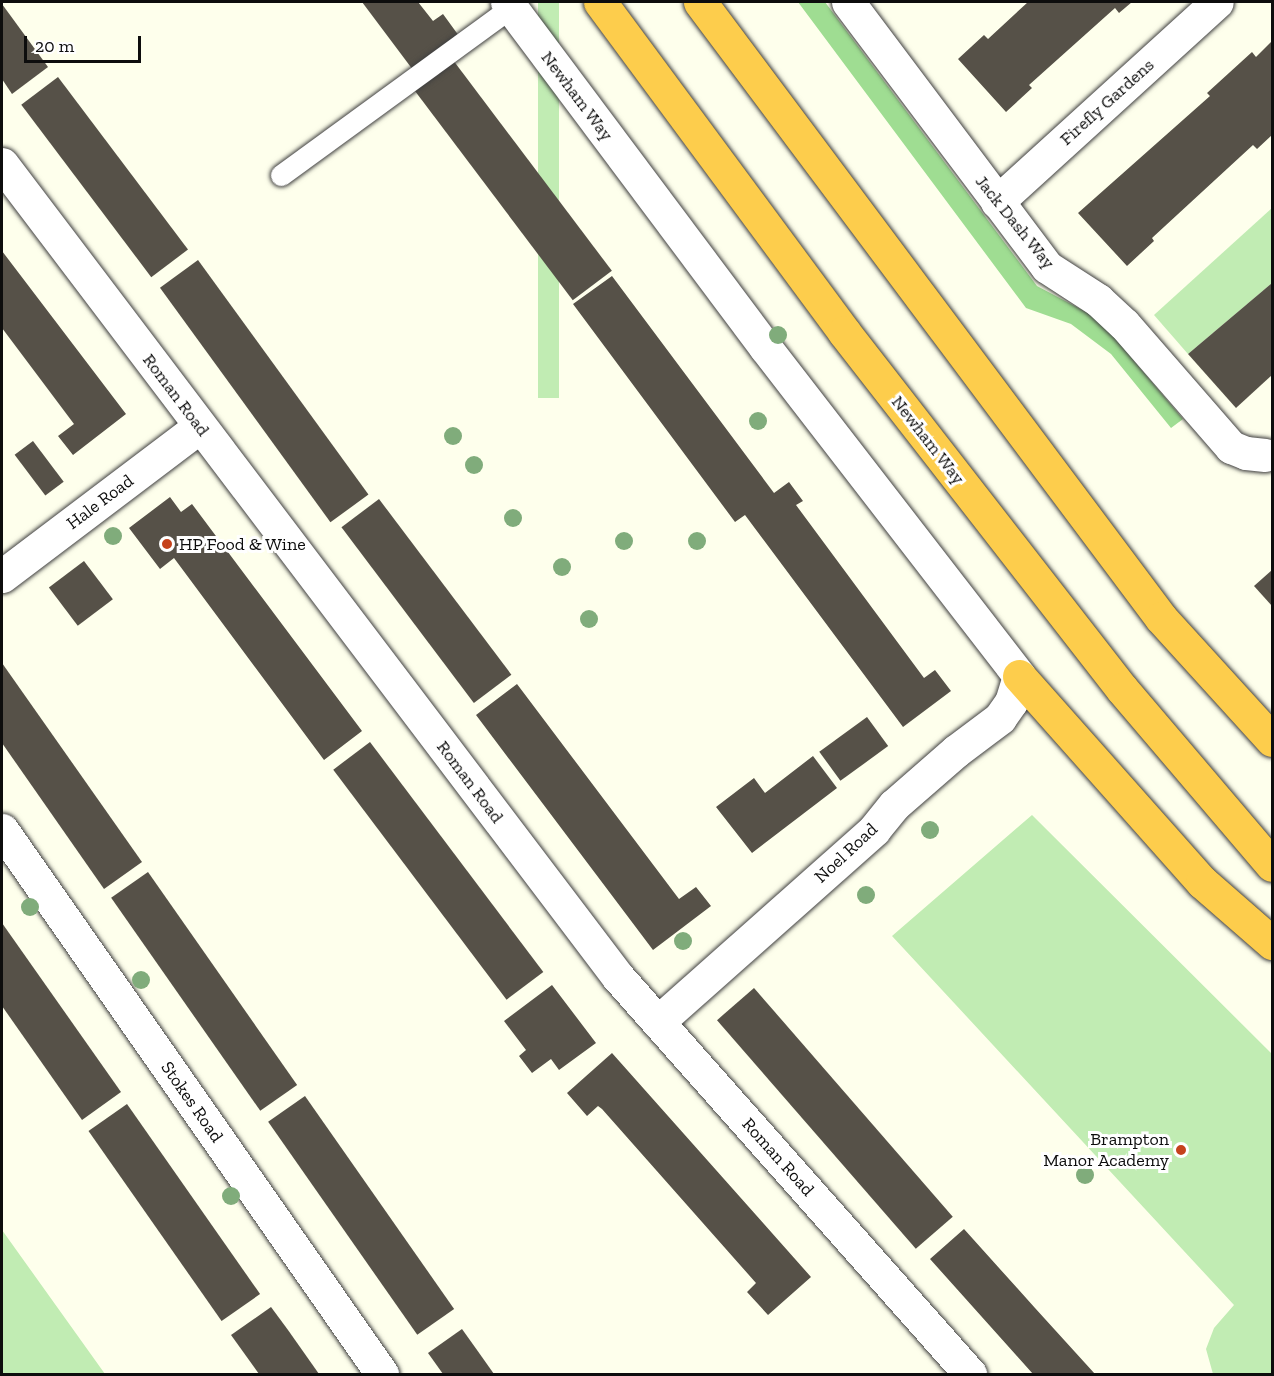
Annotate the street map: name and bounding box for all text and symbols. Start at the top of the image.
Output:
scale bar [27,24,144,62]
text: 20 m [35,35,74,57]
street label: Newham Way [536,47,618,145]
street label: Firefly Gardens [1055,54,1159,150]
street label: Jack Dash Way [970,170,1060,274]
street label: Roman Road [138,350,214,440]
street label: Newham Way [887,391,969,489]
street label: Hale Road [62,470,138,534]
place label: HP Food & Wine [179,533,307,555]
marker: HP Food & Wine [160,537,174,551]
street label: Roman Road [432,737,508,827]
street label: Noel Road [810,818,882,888]
street label: Stokes Road [156,1057,228,1147]
street label: Roman Road [737,1114,819,1200]
place label: Brampton Manor Academy [1042,1129,1169,1172]
marker: Brampton Manor Academy [1174,1143,1188,1157]

